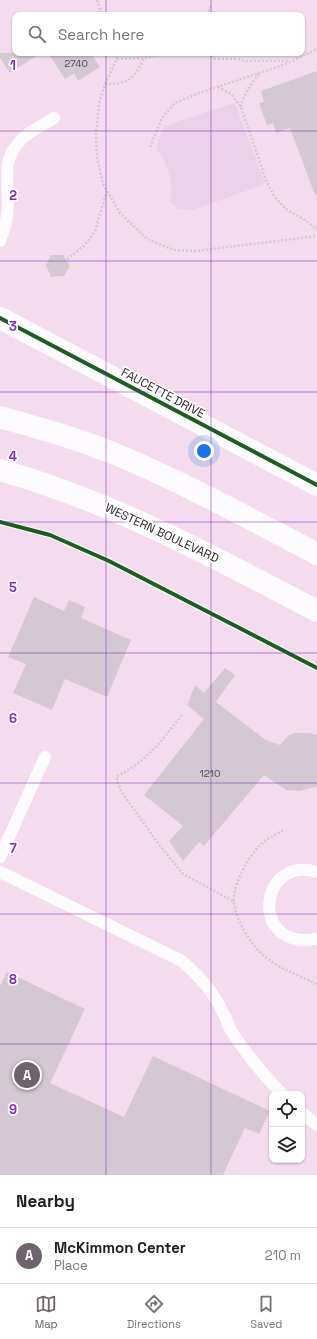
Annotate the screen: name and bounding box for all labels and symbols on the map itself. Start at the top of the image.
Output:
text: 1 [10,57,16,74]
house number: 2740 [64,57,88,70]
text: 2 [9,187,17,204]
text: 3 [9,318,17,335]
street label: FAUCETTE DRIVE [118,364,208,422]
your location [194,441,214,461]
text: 4 [9,448,17,465]
street label: WESTERN BOULEVARD [102,500,222,566]
text: 5 [9,579,17,596]
text: 6 [9,710,17,727]
house number: 1210 [200,767,220,780]
text: 7 [9,840,17,857]
text: 8 [9,971,17,988]
pin: A [14,1060,40,1090]
text: 9 [9,1101,17,1118]

